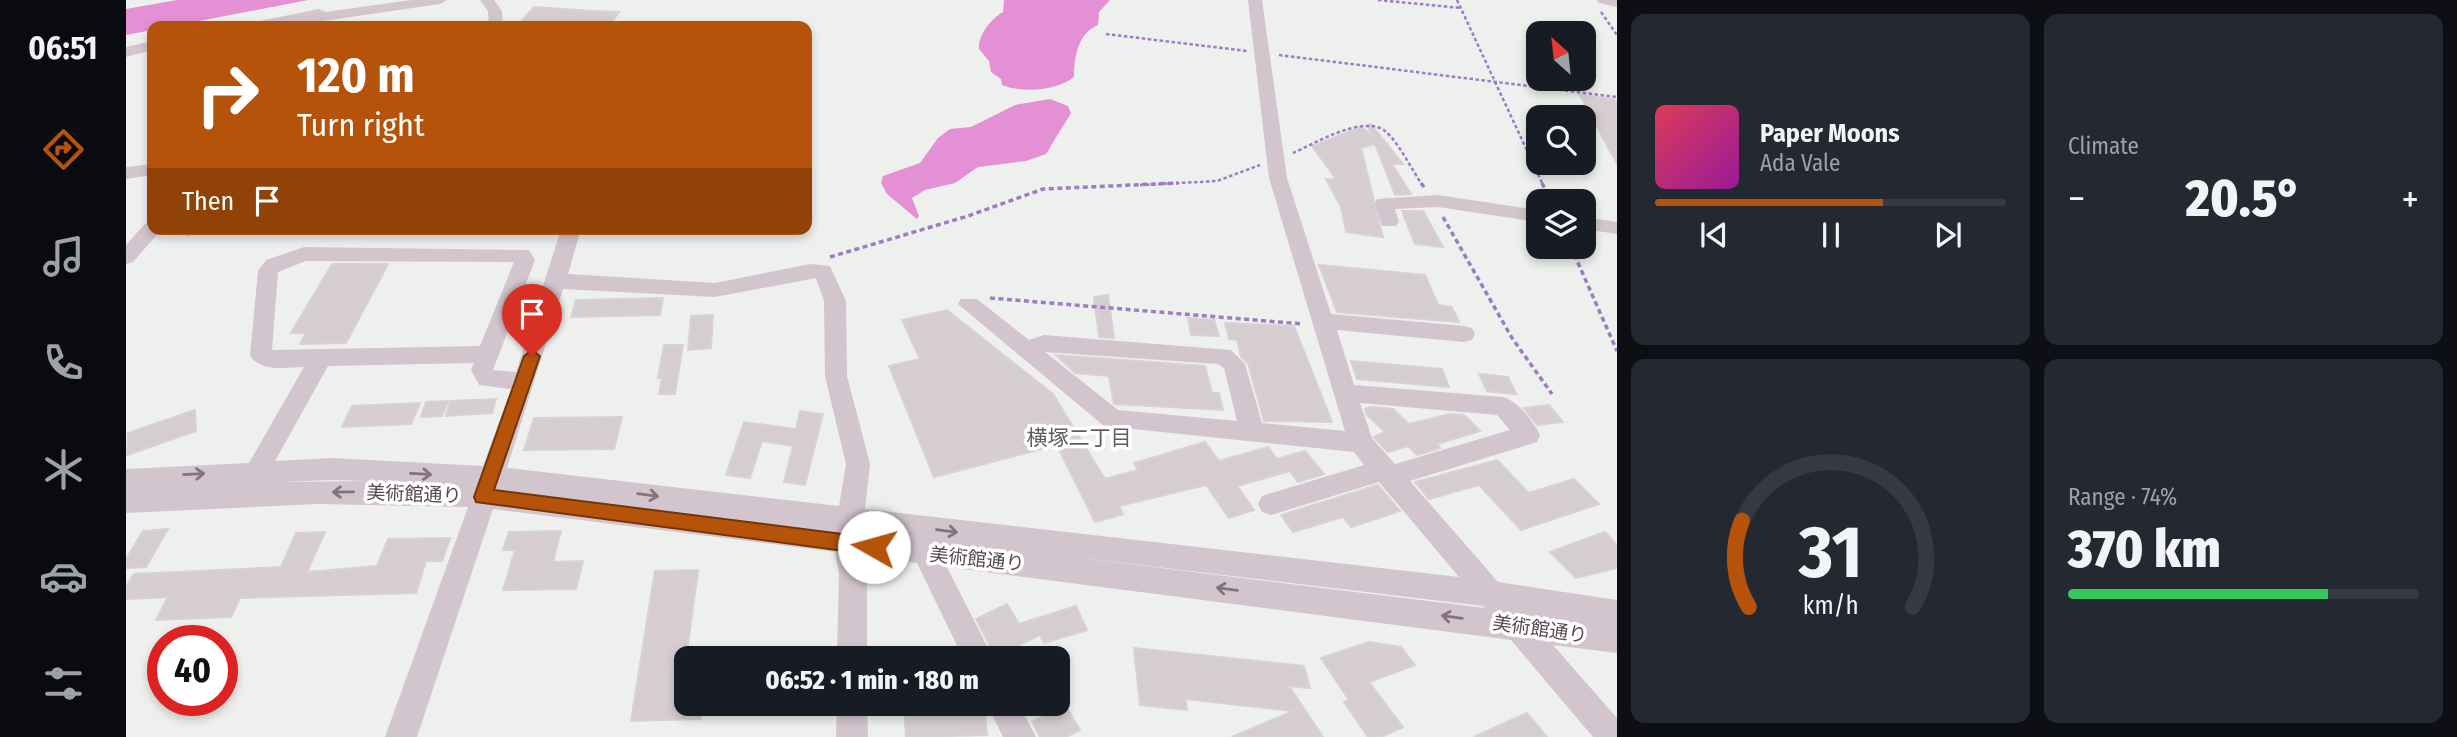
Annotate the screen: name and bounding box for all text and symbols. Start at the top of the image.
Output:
north arrow [1526,21,1596,91]
map controls [1526,21,1596,259]
text: 06:51 [28,29,98,67]
text: 120 m [297,46,415,105]
icon: right [182,49,273,140]
button: search [1526,105,1596,175]
text: Turn right [297,106,424,144]
text: Paper Moons [1760,118,1900,149]
icon: directions [39,125,88,174]
text: Climate [2068,132,2139,160]
text: Ada Vale [1760,149,1840,177]
text: 20.5° [2186,167,2301,230]
text: − [2068,176,2085,222]
text: + [2402,176,2419,222]
icon: arrive [248,182,286,220]
text: Then [182,186,234,217]
button: layers [1526,189,1596,259]
icon: previous [1695,216,1733,254]
icon: pause [1812,216,1850,254]
icon: next [1929,216,1967,254]
icon: music [39,232,88,281]
pin [502,284,562,356]
icon: arrive [513,295,551,333]
icon: phone [39,338,88,387]
district label: 横塚二丁目 [1027,425,1132,451]
icon: climate [39,445,88,494]
one-way arrow [182,467,205,480]
one-way arrow [410,467,433,480]
street label: 美術館通り [366,481,462,507]
text: Range · 74% [2068,483,2177,511]
one-way arrow [332,485,355,499]
one-way arrow [636,489,658,502]
text: 31 [1798,509,1862,596]
position arrow [837,510,911,584]
text: 370 km [2068,518,2221,581]
one-way arrow [935,524,957,537]
street label: 美術館通り [929,543,1025,575]
icon: car [39,552,88,601]
one-way arrow [1216,582,1238,595]
text: km/h [1803,591,1858,621]
one-way arrow [1441,611,1464,624]
street label: 美術館通り [1491,611,1589,647]
speed limit sign: 40 [147,625,238,716]
icon: filters [39,659,88,708]
text: 06:52 · 1 min · 180 m [765,665,979,696]

